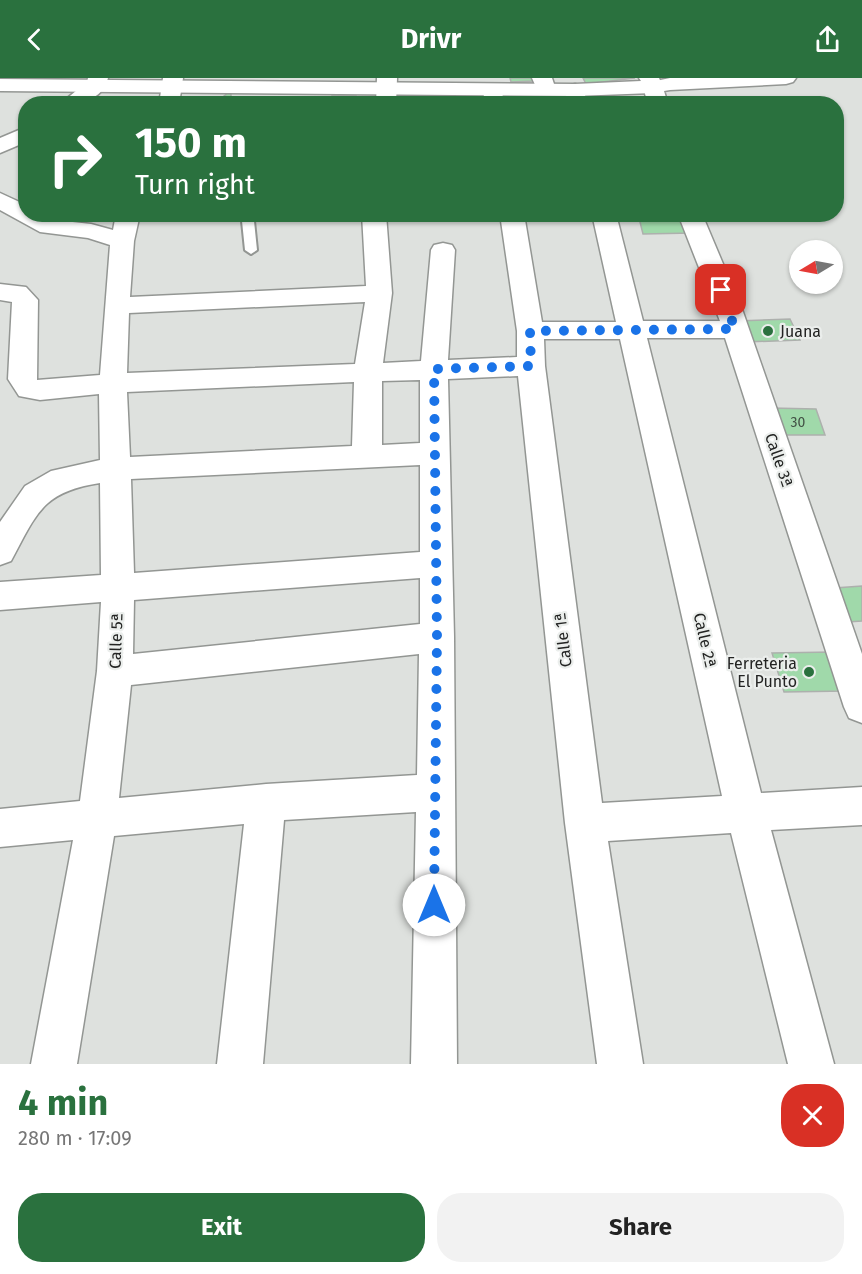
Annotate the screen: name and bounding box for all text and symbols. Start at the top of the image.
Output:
icon: back [18,23,51,56]
text: Drivr [401,23,461,55]
icon: share [811,23,844,56]
text: 150 m [135,118,247,168]
icon: right [36,120,114,198]
text: Turn right [135,169,255,201]
north arrow [789,240,843,294]
map controls [789,240,843,294]
pin [695,264,746,315]
icon: arrive [704,273,737,306]
place label: Juana [780,322,821,341]
marker: Juana [761,324,775,338]
house number: 30 [791,414,806,431]
street label: Calle 3ª [761,431,797,489]
street label: Calle 2ª [689,611,721,669]
street label: Calle 1ª [550,612,576,668]
street label: Calle 5ª [106,613,126,669]
place label: Ferreteria El Punto [727,654,797,691]
marker: Ferreteria El Punto [802,665,816,679]
position arrow [402,873,466,937]
text: 4 min [18,1081,108,1125]
button: close [781,1084,844,1147]
text: 280 m · 17:09 [18,1126,132,1150]
button: Exit [18,1193,425,1262]
button: Share [437,1193,844,1262]

